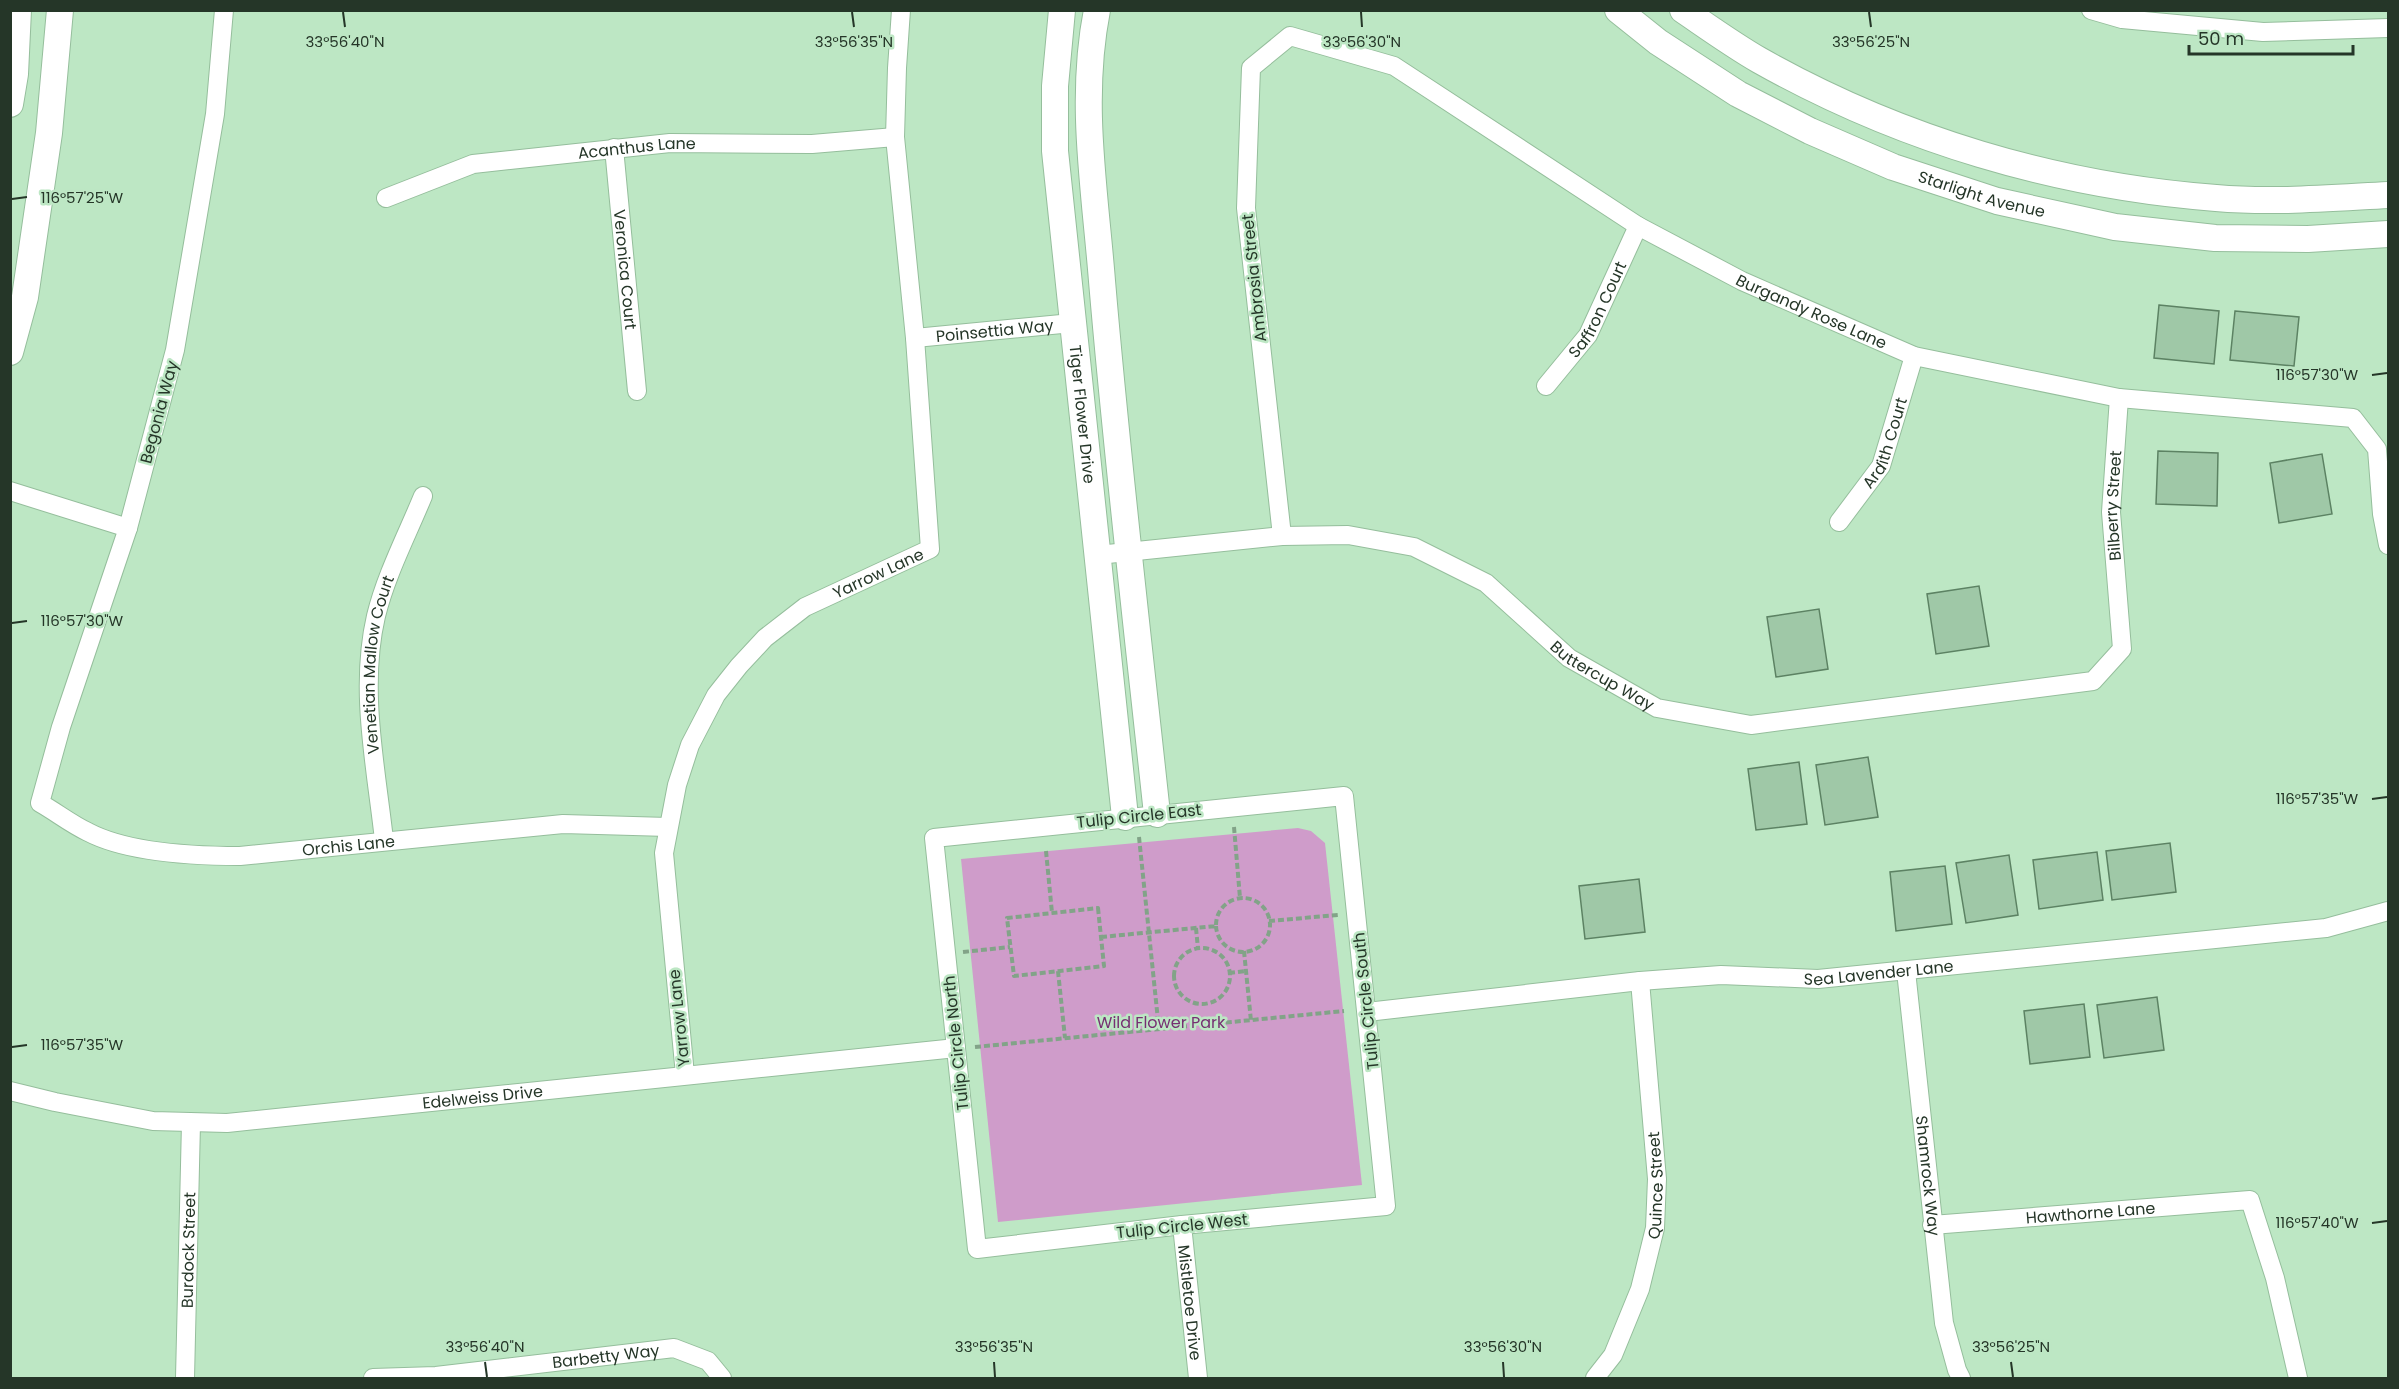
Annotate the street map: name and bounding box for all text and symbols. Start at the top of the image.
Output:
scale bar [2189,18,2352,56]
text: 50 m [2198,26,2244,51]
text: 33°56'40"N [306,31,384,52]
text: 33°56'35"N [815,31,893,52]
text: 33°56'30"N [1323,31,1401,52]
text: 33°56'25"N [1832,31,1910,52]
street label: Acanthus Lane [577,131,696,164]
street label: Starlight Avenue [1915,165,2048,223]
text: 116°57'25"W [41,187,124,208]
street label: Veronica Court [608,208,643,331]
street label: Ambrosia Street [1236,213,1272,343]
street label: Saffron Court [1562,257,1632,362]
street label: Burgandy Rose Lane [1732,268,1891,354]
street label: Poinsettia Way [935,313,1055,347]
street label: Tiger Flower Drive [1064,344,1101,485]
street label: Begonia Way [134,358,184,466]
text: 116°57'30"W [2276,364,2359,385]
street label: Ardith Court [1857,394,1913,493]
street label: Bilberry Street [2099,450,2127,562]
street label: Yarrow Lane [829,542,927,604]
street label: Venetian Mallow Court [357,572,400,755]
text: 116°57'30"W [41,610,124,631]
street label: Buttercup Way [1545,635,1659,716]
text: 116°57'35"W [2276,788,2359,809]
street label: Tulip Circle East [1076,798,1203,834]
street label: Orchis Lane [301,829,396,861]
street label: Tulip Circle South [1347,931,1385,1071]
street label: Sea Lavender Lane [1803,954,1955,991]
street label: Yarrow Lane [662,968,696,1068]
street label: Tulip Circle North [937,974,975,1112]
park label: Wild Flower Park [1097,1011,1226,1034]
text: 116°57'35"W [41,1034,124,1055]
street label: Edelweiss Drive [421,1079,544,1114]
street label: Shamrock Way [1910,1114,1946,1237]
street label: Quince Street [1641,1130,1669,1242]
street label: Burdock Street [175,1191,201,1308]
street label: Hawthorne Lane [2025,1196,2156,1229]
street label: Tulip Circle West [1115,1208,1249,1244]
text: 116°57'40"W [2275,1212,2359,1233]
street label: Mistletoe Drive [1173,1244,1208,1362]
text: 33°56'40"N [446,1336,524,1357]
text: 33°56'35"N [955,1336,1033,1357]
text: 33°56'30"N [1464,1336,1542,1357]
text: 33°56'25"N [1972,1336,2050,1357]
street label: Barbetty Way [551,1338,661,1374]

